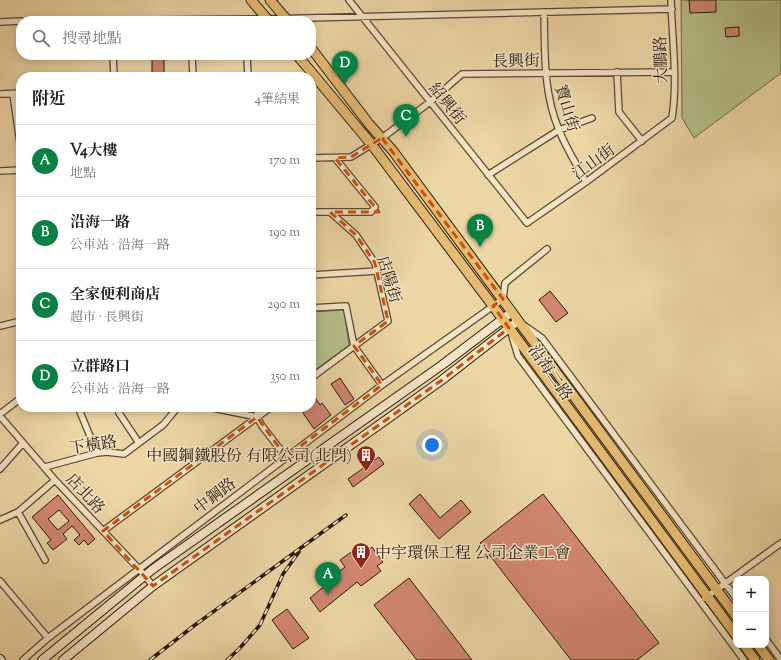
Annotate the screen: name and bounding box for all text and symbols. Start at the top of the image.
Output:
search box [16,16,316,60]
icon: search [30,27,52,49]
text: 搜尋地點 [62,29,122,50]
street label: 大鵬路 [650,36,675,84]
pin: D [332,51,358,84]
street label: 長興街 [492,51,540,74]
street label: 紹興街 [422,79,470,130]
street label: 寶山街 [548,82,584,135]
text: 附近 [32,88,66,112]
text: 4筆結果 [254,91,300,109]
pin: C [393,104,419,137]
street label: 江山街 [568,140,621,186]
text: V4大樓 [70,141,117,162]
text: A [40,152,50,170]
text: 170 m [269,152,300,170]
text: 地點 [70,165,96,183]
text: 沿海一路 [70,213,130,234]
pin: B [467,214,493,247]
text: B [41,224,49,242]
text: 190 m [269,224,300,242]
text: 公車站 · 沿海一路 [70,237,170,255]
street label: 店陽街 [370,253,406,306]
text: 全家便利商店 [70,285,160,306]
text: C [40,296,50,314]
text: 290 m [267,296,300,314]
text: 超市 · 長興街 [70,309,144,327]
street label: 沿海二路 [521,341,577,406]
text: 立群路口 [70,357,130,378]
text: D [40,368,50,386]
text: 350 m [270,368,300,386]
text: 公車站 · 沿海一路 [70,381,170,399]
street label: 下橫路 [68,431,119,462]
your location [422,435,442,455]
building icon: 中國鋼鐵股份 有限公司(北門) [355,444,377,472]
place label: 中國鋼鐵股份 有限公司(北門) [146,446,352,469]
street label: 店北路 [59,469,109,520]
street label: 中鋼路 [189,473,242,521]
building icon: 中宇環保工程 公司企業工會 [350,541,372,569]
place label: 中宇環保工程 公司企業工會 [375,543,570,566]
pin: A [315,562,341,595]
map controls [733,576,769,648]
button: + [733,576,769,612]
button: − [733,612,769,648]

